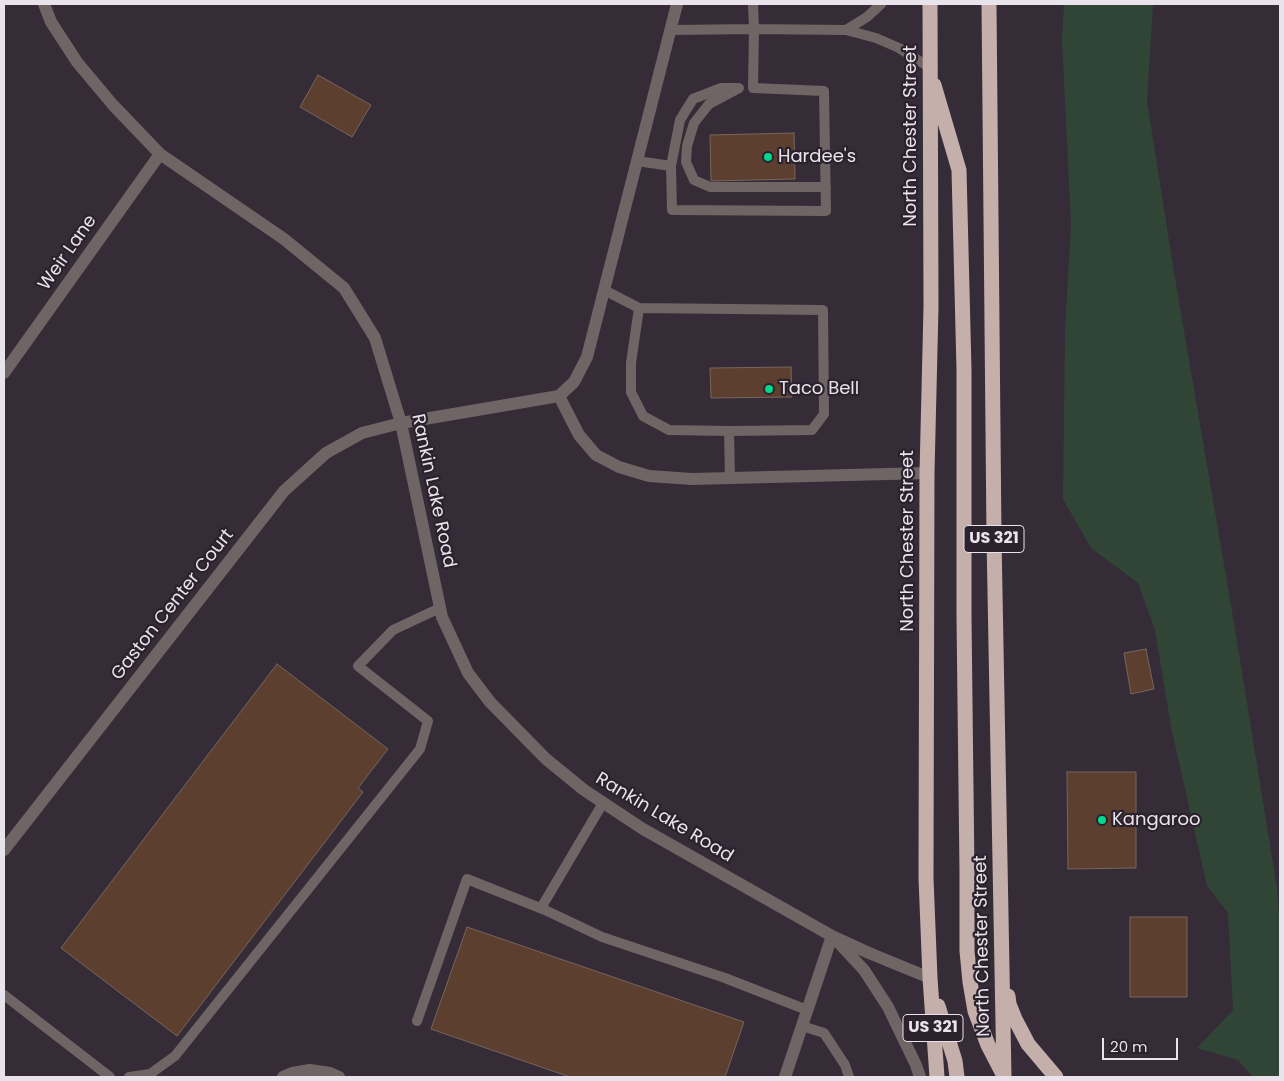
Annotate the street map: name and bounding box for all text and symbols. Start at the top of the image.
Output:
street label: North Chester Street [900,45,922,227]
place label: Hardee's [778,146,856,168]
marker: Hardee's [762,151,774,163]
street label: Weir Lane [34,211,102,295]
place label: Taco Bell [779,378,859,400]
marker: Taco Bell [763,383,775,395]
street label: Rankin Lake Road [406,412,460,570]
street label: North Chester Street [897,450,919,632]
street label: Gaston Center Court [107,525,239,685]
road number: US 321 [964,526,1024,552]
street label: Rankin Lake Road [591,768,737,868]
place label: Kangaroo [1112,809,1201,831]
marker: Kangaroo [1096,814,1108,826]
street label: North Chester Street [971,855,995,1037]
road number: US 321 [903,1014,963,1042]
scale bar [1104,1028,1180,1060]
text: 20 m [1110,1036,1148,1057]

